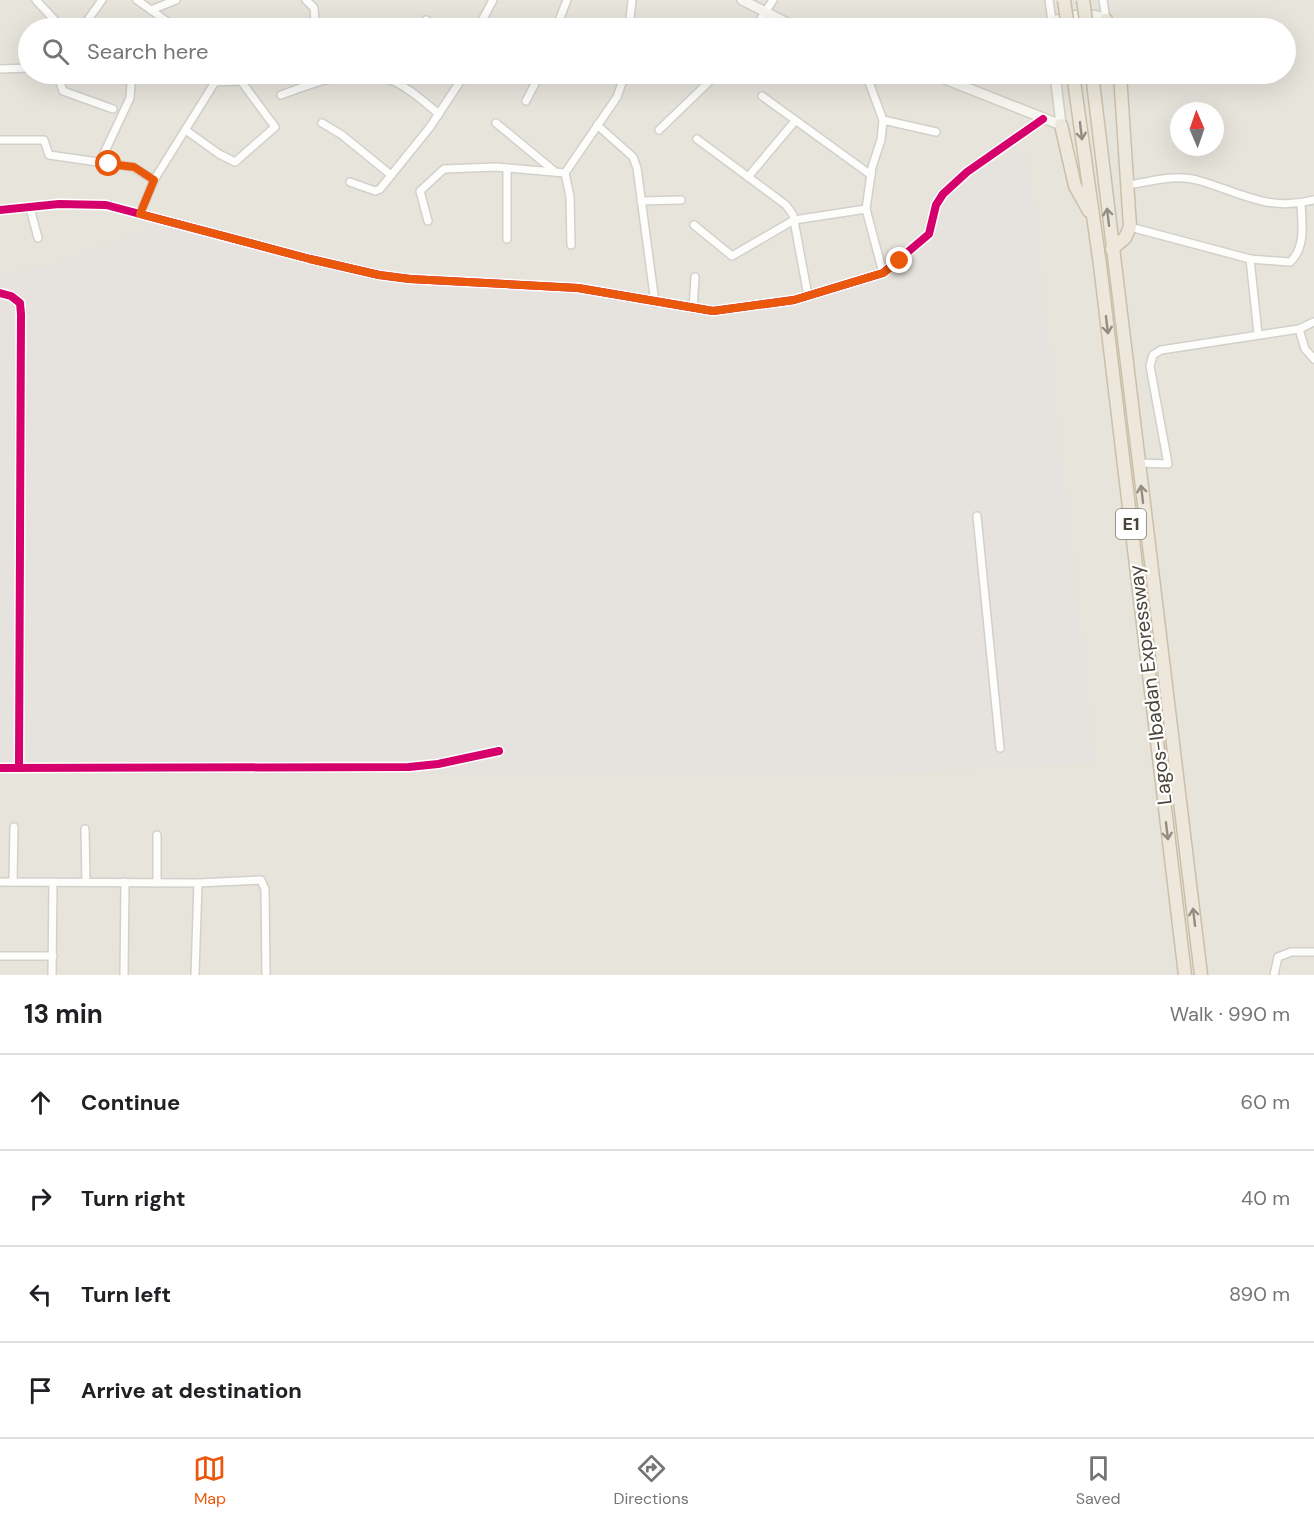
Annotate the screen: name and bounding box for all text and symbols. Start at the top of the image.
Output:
search box [18,18,1296,84]
icon: search [39,35,72,68]
text: Search here [87,37,208,66]
north arrow [1170,102,1224,156]
one-way arrow [1076,121,1087,141]
route start [95,150,121,176]
one-way arrow [1103,208,1114,228]
route end [886,247,912,273]
one-way arrow [1102,314,1113,334]
one-way arrow [1137,485,1148,504]
road number: E1 [1116,509,1146,539]
street label: Lagos-Ibadan Expressway [1122,564,1178,806]
one-way arrow [1162,821,1173,841]
one-way arrow [1188,908,1199,927]
text: 13 min [24,997,103,1031]
text: Walk · 990 m [1170,1001,1290,1027]
icon: ahead [24,1086,57,1119]
text: Continue [81,1088,180,1117]
text: 60 m [1241,1089,1290,1115]
icon: right [24,1182,57,1215]
text: Turn right [81,1184,186,1213]
text: 40 m [1241,1185,1290,1211]
icon: left [24,1278,57,1311]
text: Turn left [81,1280,171,1309]
text: 890 m [1229,1281,1290,1307]
icon: arrive [24,1374,57,1407]
text: Arrive at destination [81,1376,302,1405]
tab: Map [193,1452,226,1509]
tab: Directions [613,1452,689,1509]
tab: Saved [1076,1452,1121,1509]

